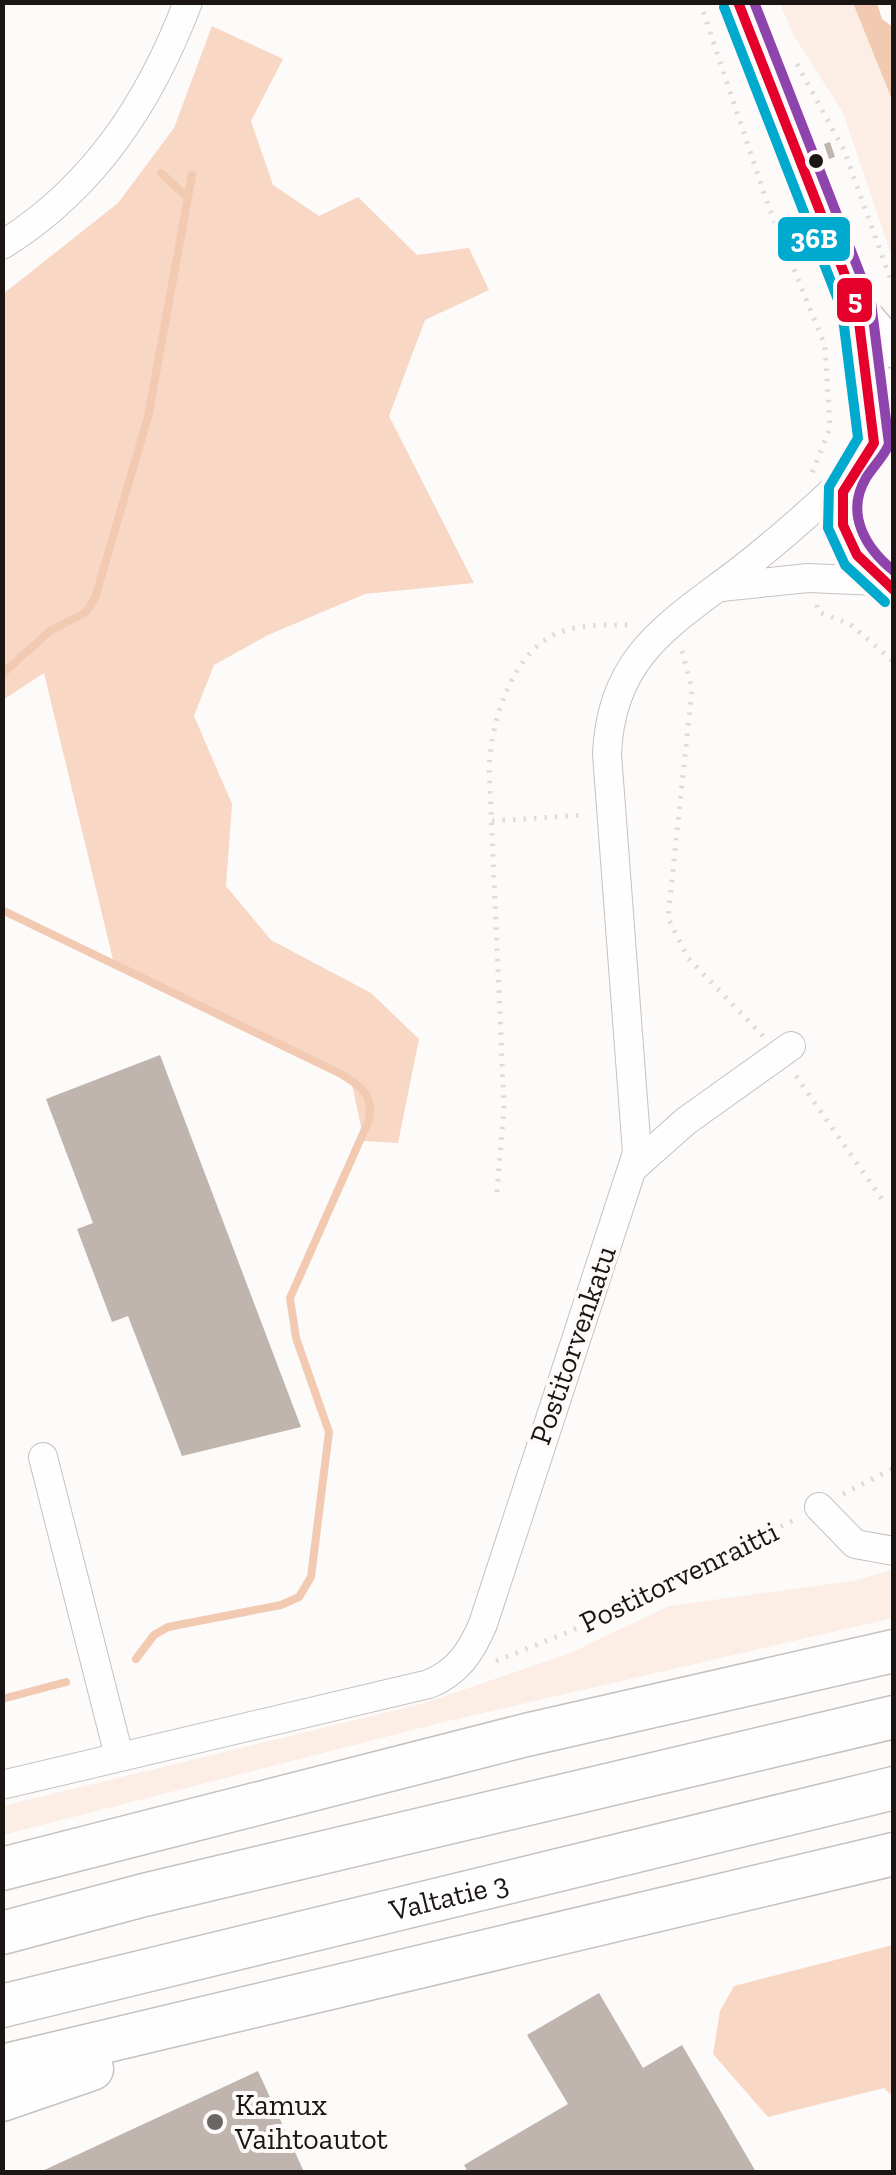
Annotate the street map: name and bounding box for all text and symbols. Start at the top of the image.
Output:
unlabelled marker [806,151,826,171]
line badge: 36B [776,215,852,263]
text: 36B [790,222,838,255]
line badge: 5 [835,276,874,324]
text: 5 [848,283,862,316]
street label: Postitorvenkatu [522,1241,624,1449]
street label: Postitorvenraitti [574,1513,784,1641]
street label: Valtatie 3 [385,1865,512,1929]
place label: Kamux Vaihtoautot [234,2087,388,2157]
marker: Kamux Vaihtoautot [204,2111,226,2133]

